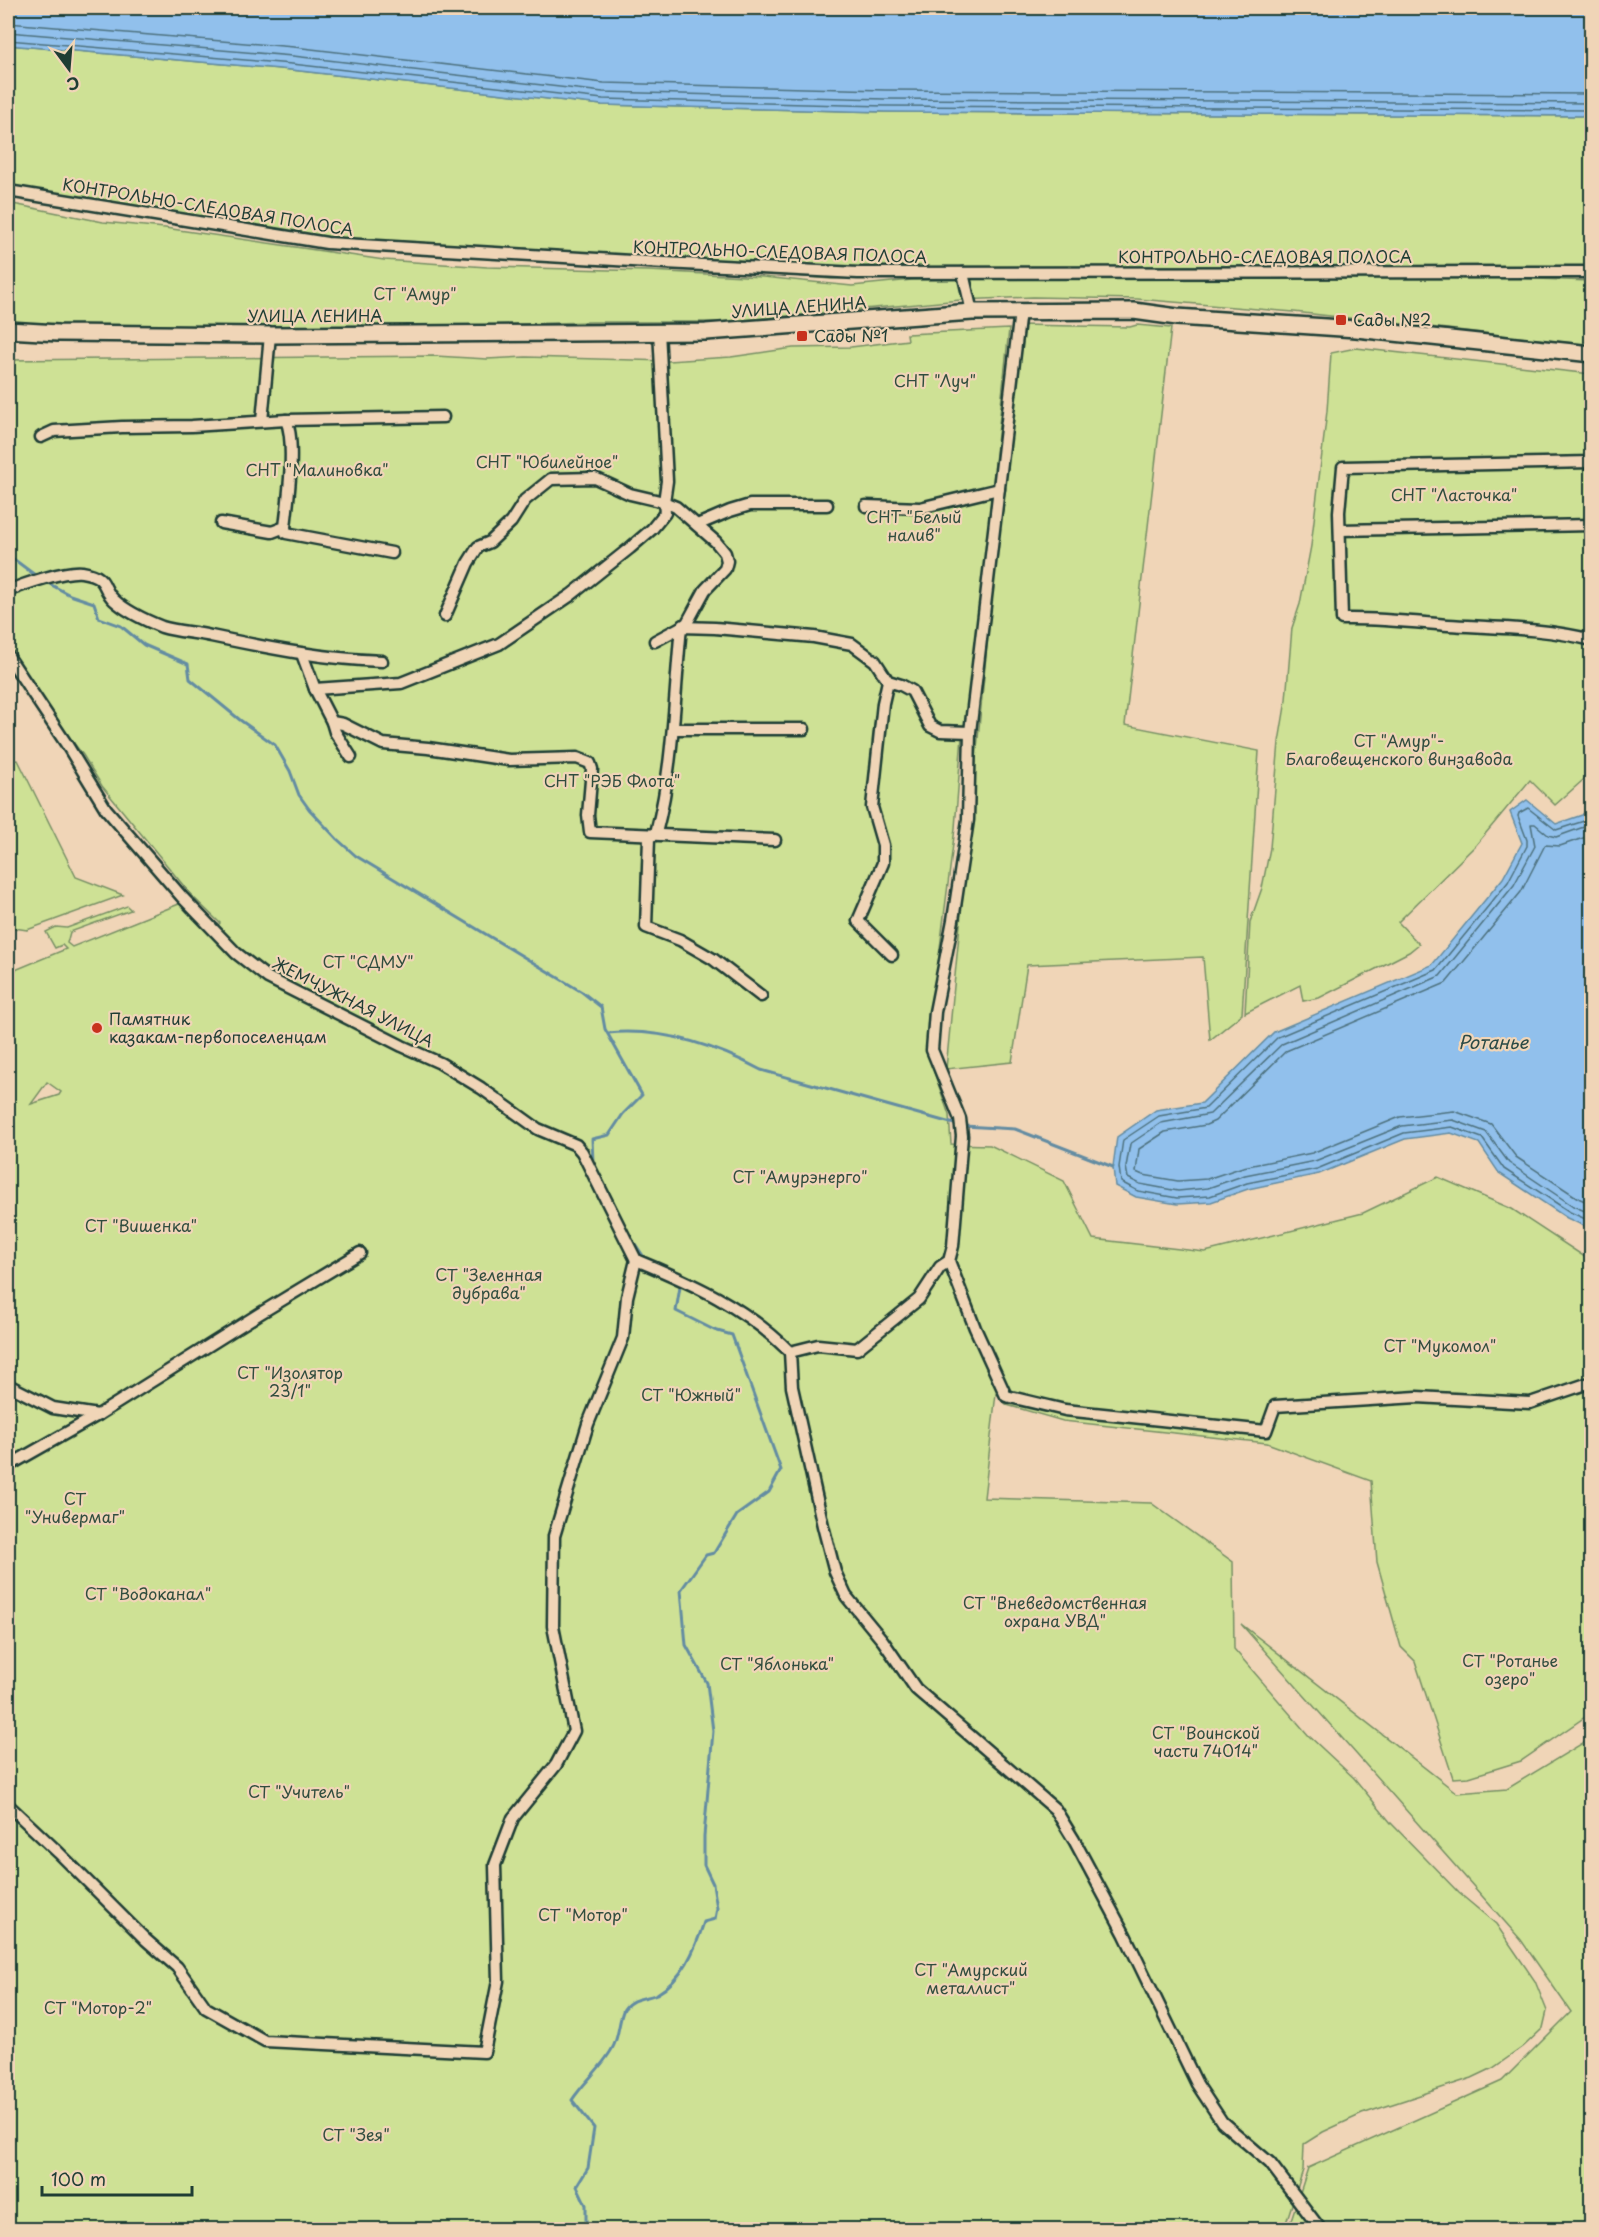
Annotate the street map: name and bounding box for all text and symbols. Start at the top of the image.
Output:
north arrow [39,39,99,99]
text: С [64,71,83,98]
street label: КОНТРОЛЬНО-СЛЕДОВАЯ ПОЛОСА [61,171,355,241]
street label: КОНТРОЛЬНО-СЛЕДОВАЯ ПОЛОСА [633,234,927,268]
street label: КОНТРОЛЬНО-СЛЕДОВАЯ ПОЛОСА [1118,244,1412,268]
park label: СТ "Амур" [373,281,457,305]
street label: УЛИЦА ЛЕНИНА [731,289,867,323]
street label: УЛИЦА ЛЕНИНА [247,303,383,327]
place label: Сады №2 [1353,307,1431,331]
marker: Сады №2 [1334,313,1348,327]
place label: Сады №1 [814,323,888,347]
marker: Сады №1 [795,329,809,343]
park label: СНТ "Луч" [894,368,976,392]
park label: СНТ "Юбилейное" [476,449,618,473]
park label: СНТ "Малиновка" [245,457,389,481]
park label: СНТ "Ласточка" [1391,482,1517,506]
park label: СНТ "Белый налив" [866,504,962,546]
park label: СТ "Амур"- Благовещенского винзавода [1286,728,1512,770]
park label: СНТ "РЭБ Флота" [544,768,680,792]
park label: СТ "СДМУ" [322,949,414,973]
street label: ЖЕМЧУЖНАЯ УЛИЦА [269,950,438,1052]
place label: Памятник казакам-первопоселенцам [109,1006,327,1048]
marker: Памятник казакам-первопоселенцам [90,1021,104,1035]
water label: Ротанье [1458,1028,1529,1055]
park label: СТ "Амурэнерго" [732,1164,868,1188]
park label: СТ "Вишенка" [85,1213,197,1237]
park label: СТ "Зеленная дубрава" [435,1262,543,1304]
park label: СТ "Мукомол" [1384,1333,1496,1357]
park label: СТ "Изолятор 23/1" [237,1360,343,1402]
park label: СТ "Южный" [641,1382,741,1406]
park label: СТ "Универмаг" [25,1486,125,1528]
park label: СТ "Водоканал" [85,1581,211,1605]
park label: СТ "Вневедомственная охрана УВД" [963,1590,1147,1632]
park label: СТ "Ротанье озеро" [1462,1648,1558,1690]
park label: СТ "Яблонька" [720,1651,834,1675]
park label: СТ "Воинской части 74014" [1152,1720,1260,1762]
park label: СТ "Учитель" [248,1779,350,1803]
park label: СТ "Мотор" [538,1902,628,1926]
park label: СТ "Амурский металлист" [914,1957,1028,1999]
park label: СТ "Мотор-2" [44,1995,152,2019]
park label: СТ "Зея" [322,2122,390,2146]
scale bar [42,2159,192,2197]
text: 100 m [51,2165,106,2192]

